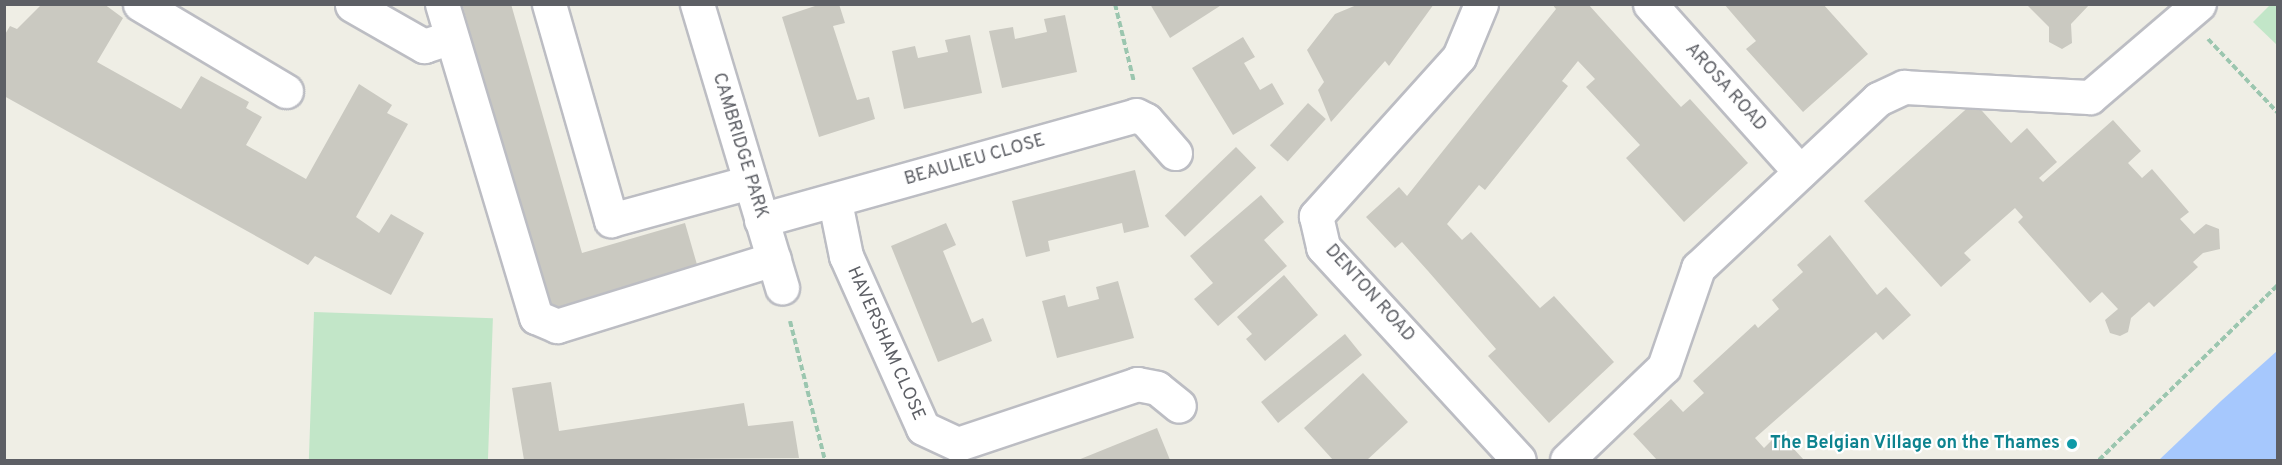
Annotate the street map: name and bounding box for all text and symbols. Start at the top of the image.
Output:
street label: AROSA ROAD [1679,39,1771,137]
street label: CAMBRIDGE PARK [707,71,771,221]
street label: BEAULIEU CLOSE [902,131,1048,191]
street label: DENTON ROAD [1320,241,1418,347]
street label: HAVERSHAM CLOSE [841,264,929,424]
place label: The Belgian Village on the Thames [1769,433,2060,455]
marker: The Belgian Village on the Thames [2065,437,2079,451]

